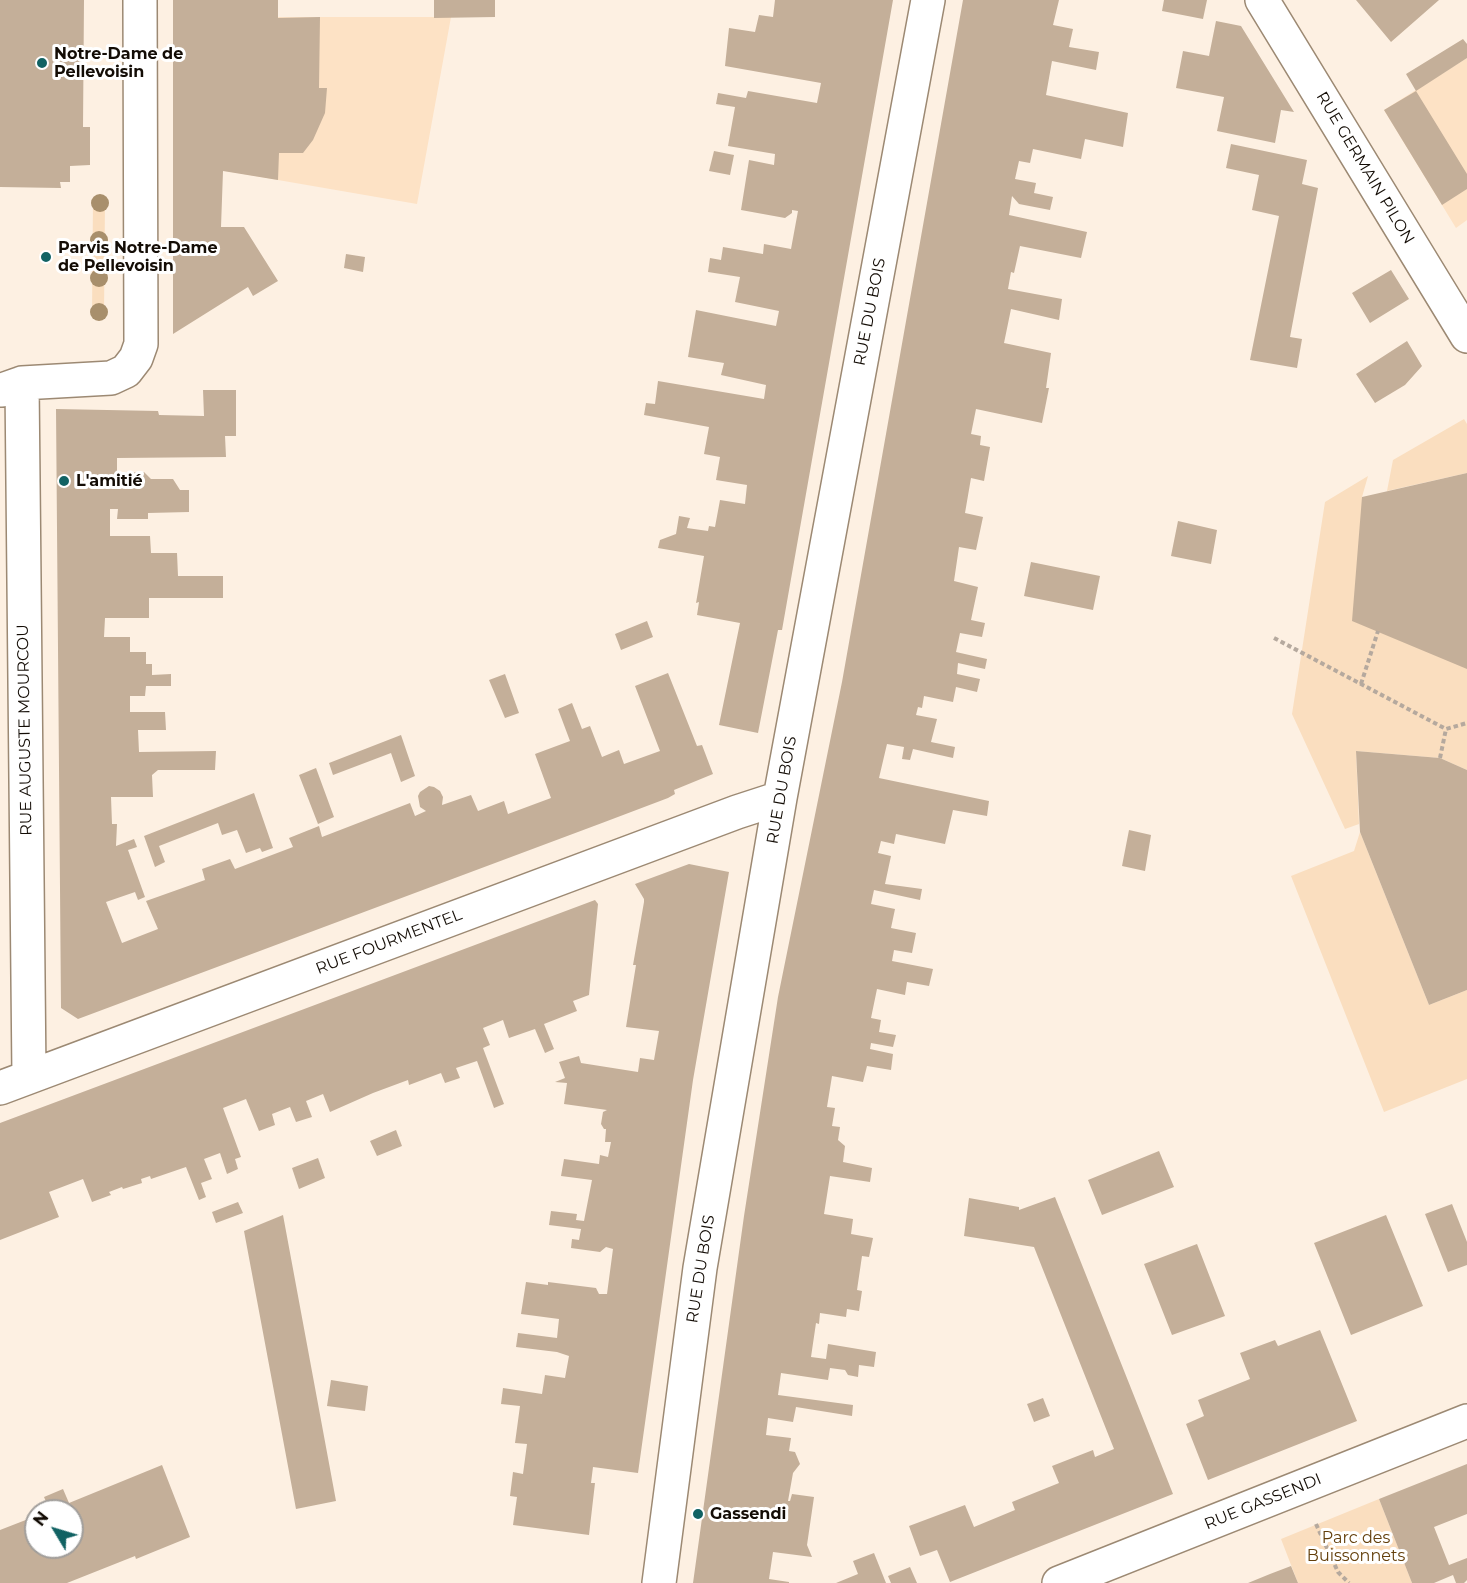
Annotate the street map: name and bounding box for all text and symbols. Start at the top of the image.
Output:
place label: Notre-Dame de Pellevoisin [54,44,183,82]
marker: Notre-Dame de Pellevoisin [35,56,49,70]
street label: RUE GERMAIN PILON [1312,88,1418,248]
place label: Parvis Notre-Dame de Pellevoisin [58,238,217,276]
marker: Parvis Notre-Dame de Pellevoisin [39,250,53,264]
street label: RUE DU BOIS [850,256,890,368]
place label: L'amitié [76,471,143,491]
marker: L'amitié [57,474,71,488]
street label: RUE AUGUSTE MOURCOU [14,624,36,836]
street label: RUE DU BOIS [763,734,801,846]
street label: RUE FOURMENTEL [313,905,465,979]
street label: RUE DU BOIS [683,1213,719,1325]
street label: RUE GASSENDI [1202,1470,1324,1534]
north arrow [24,1499,84,1559]
place label: Gassendi [710,1504,786,1524]
marker: Gassendi [691,1507,705,1521]
text: N [30,1508,52,1530]
park label: Parc des Buissonnets [1307,1528,1405,1566]

